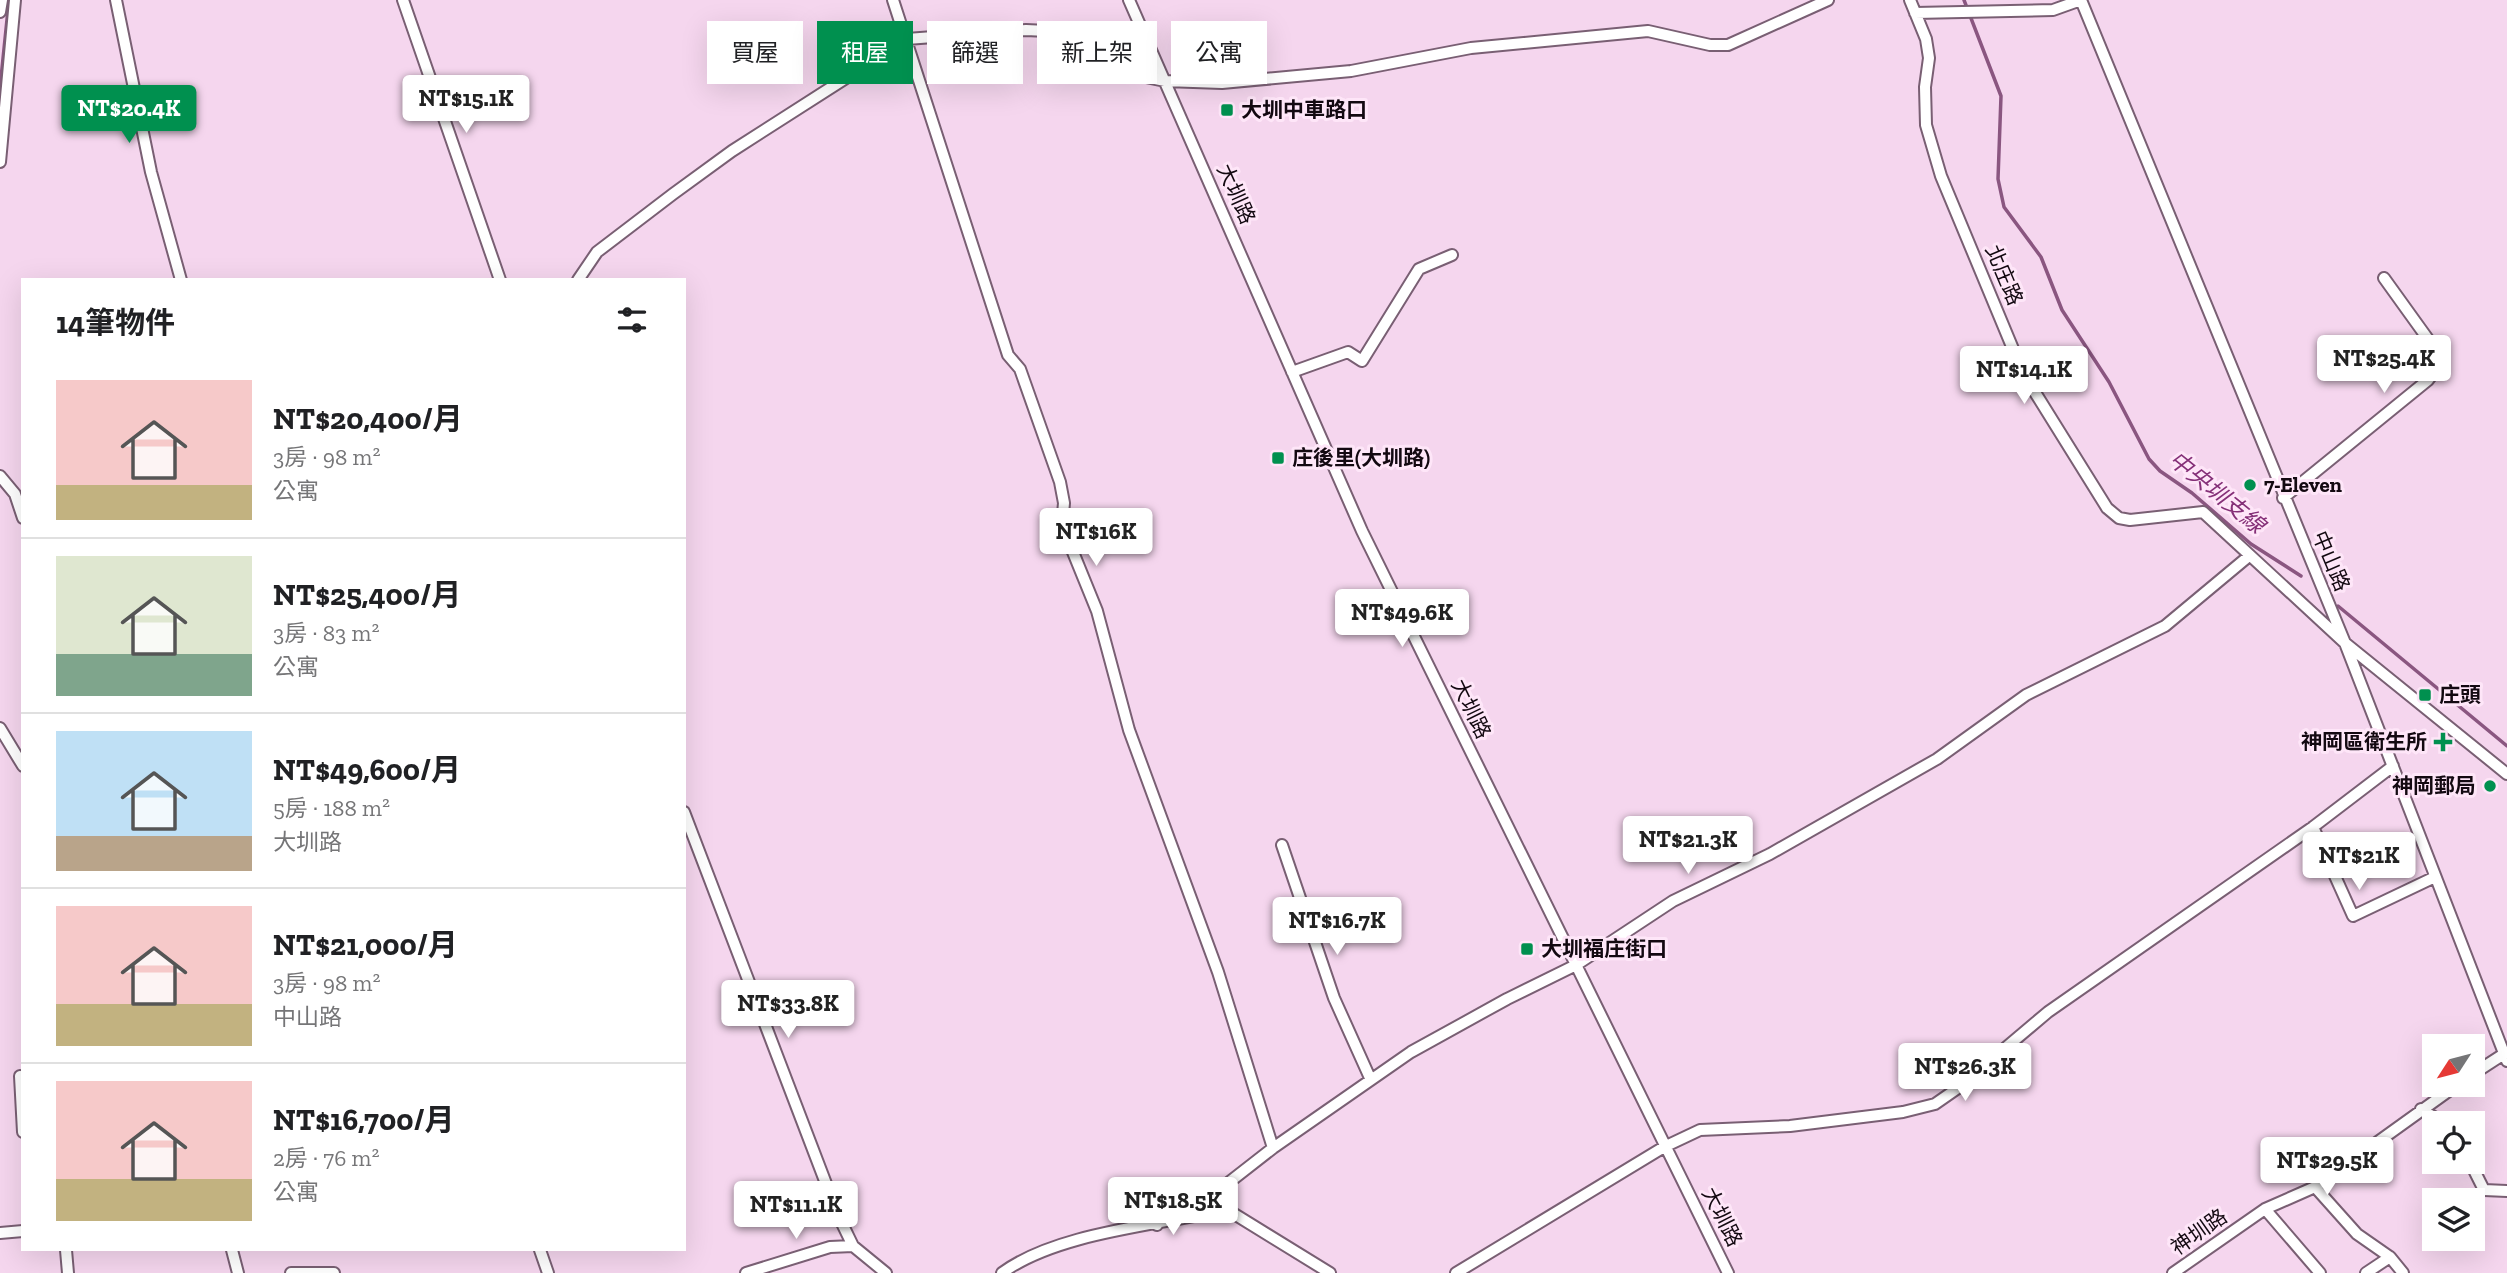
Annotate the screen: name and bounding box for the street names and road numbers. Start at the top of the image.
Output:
street label: 大圳路 [1212,160,1261,228]
street label: 北庄路 [1981,241,2028,309]
street label: 中山路 [2308,527,2355,595]
street label: 大圳路 [1446,675,1496,743]
street label: 大圳路 [1697,1183,1748,1251]
street label: 神圳路 [2166,1203,2232,1260]

